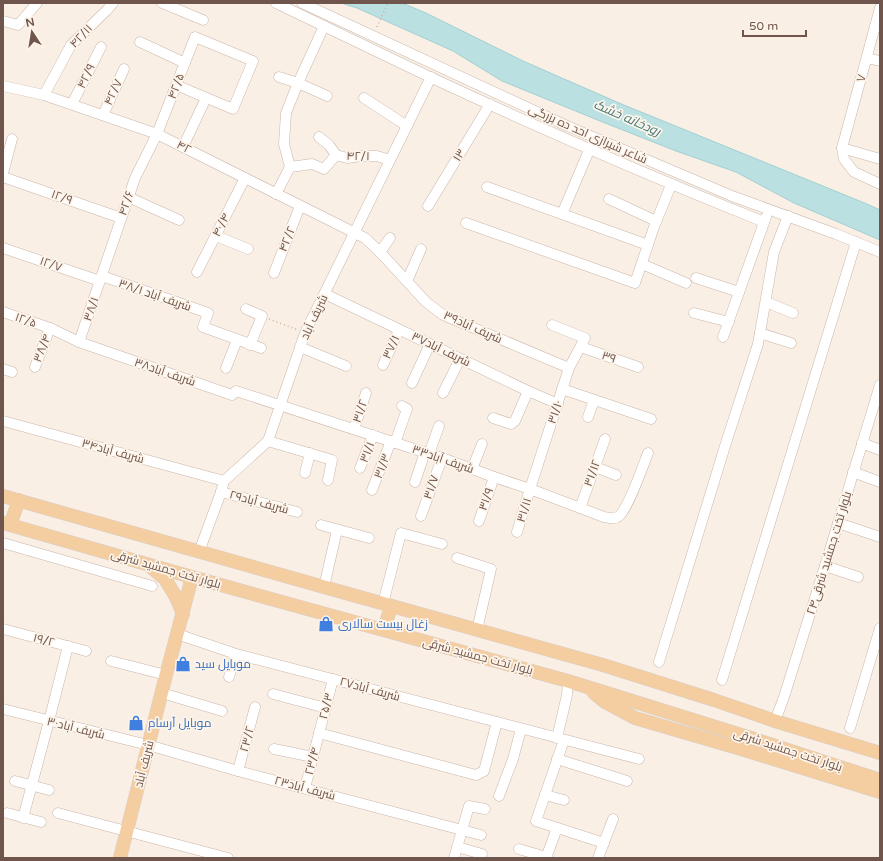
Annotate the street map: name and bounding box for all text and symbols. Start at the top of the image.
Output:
north arrow [12,12,52,52]
scale bar [743,12,806,38]
text: N [24,15,36,30]
text: 50 m [749,19,778,33]
street label: ۴۲/۱۱ [67,21,95,51]
street label: ۴۲/۹ [74,61,98,91]
street label: ۴۲/۵ [165,71,187,101]
street label: ۷ [853,72,869,83]
street label: ۴۲/۷ [101,76,125,107]
water label: رودخانه خشک [591,96,664,140]
street label: شاعر شیرازی احد ده بزرگی [526,101,650,167]
street label: ۴۲ [174,138,194,156]
street label: ۱۳ [450,146,468,164]
street label: ۴۲/۱ [346,149,370,163]
street label: ۱۲/۹ [50,187,74,207]
street label: ۴۲/۶ [115,189,137,217]
street label: ۴۰/۴ [209,211,233,239]
street label: ۴۲/۲ [276,224,298,254]
street label: ۱۲/۷ [38,254,65,275]
street label: ۳۸/۱ شریف آباد [117,276,193,314]
street label: شریف آباد [297,292,331,342]
street label: ۳۸/۱ [80,295,102,323]
street label: شریف آباد۳۹ [442,308,504,346]
street label: ۱۲/۵ [13,310,39,330]
street label: شریف آباد۳۷ [409,329,473,369]
street label: ۳۸/۴ [30,332,54,364]
street label: ۳۷/۱ [379,333,403,361]
street label: ۳۹ [600,348,618,366]
street label: شریف آباد۳۸ [133,355,197,389]
street label: ۳۱/۲ [350,398,370,424]
street label: ۳۱/۱۰ [545,398,565,426]
street label: شریف آباد۳۴ [80,436,146,466]
street label: ۳۱/۱ [357,440,377,464]
street label: شریف آباد۳۳ [410,442,476,476]
street label: ۳۱/۳ [371,452,393,480]
street label: ۳۱/۱۲ [581,458,603,488]
street label: ۳۱/۷ [420,473,442,501]
street label: ۳۱/۹ [476,486,496,512]
street label: شریف آباد۲۹ [228,487,290,517]
street label: بلوار تخت جمشید شرقی۲۴ [804,490,854,616]
street label: ۳۱/۱۱ [514,496,534,524]
street label: بلوار تخت جمشید شرقی [109,547,223,591]
shop icon: زغال بیست سالاری [317,615,335,633]
place label: زغال بیست سالاری [338,617,428,631]
street label: ۱۹/۲ [32,631,56,649]
street label: بلوار تخت جمشید شرقی [421,635,535,677]
shop icon: موبایل سید [174,655,192,673]
place label: موبایل سید [195,657,251,671]
street label: شریف آباد۲۷ [338,674,402,704]
street label: ۲۵/۳ [316,692,336,720]
street label: شریف آباد۳۰ [46,714,106,742]
shop icon: موبایل آرسام [127,714,145,732]
place label: موبایل آرسام [148,716,211,731]
street label: ۲۳/۲ [237,725,257,753]
street label: بلوار تخت جمشید شرقی [732,726,844,774]
street label: شریف آباد [131,739,157,789]
street label: ۲۳/۴ [302,746,322,776]
street label: شریف آباد۲۳ [273,773,337,803]

